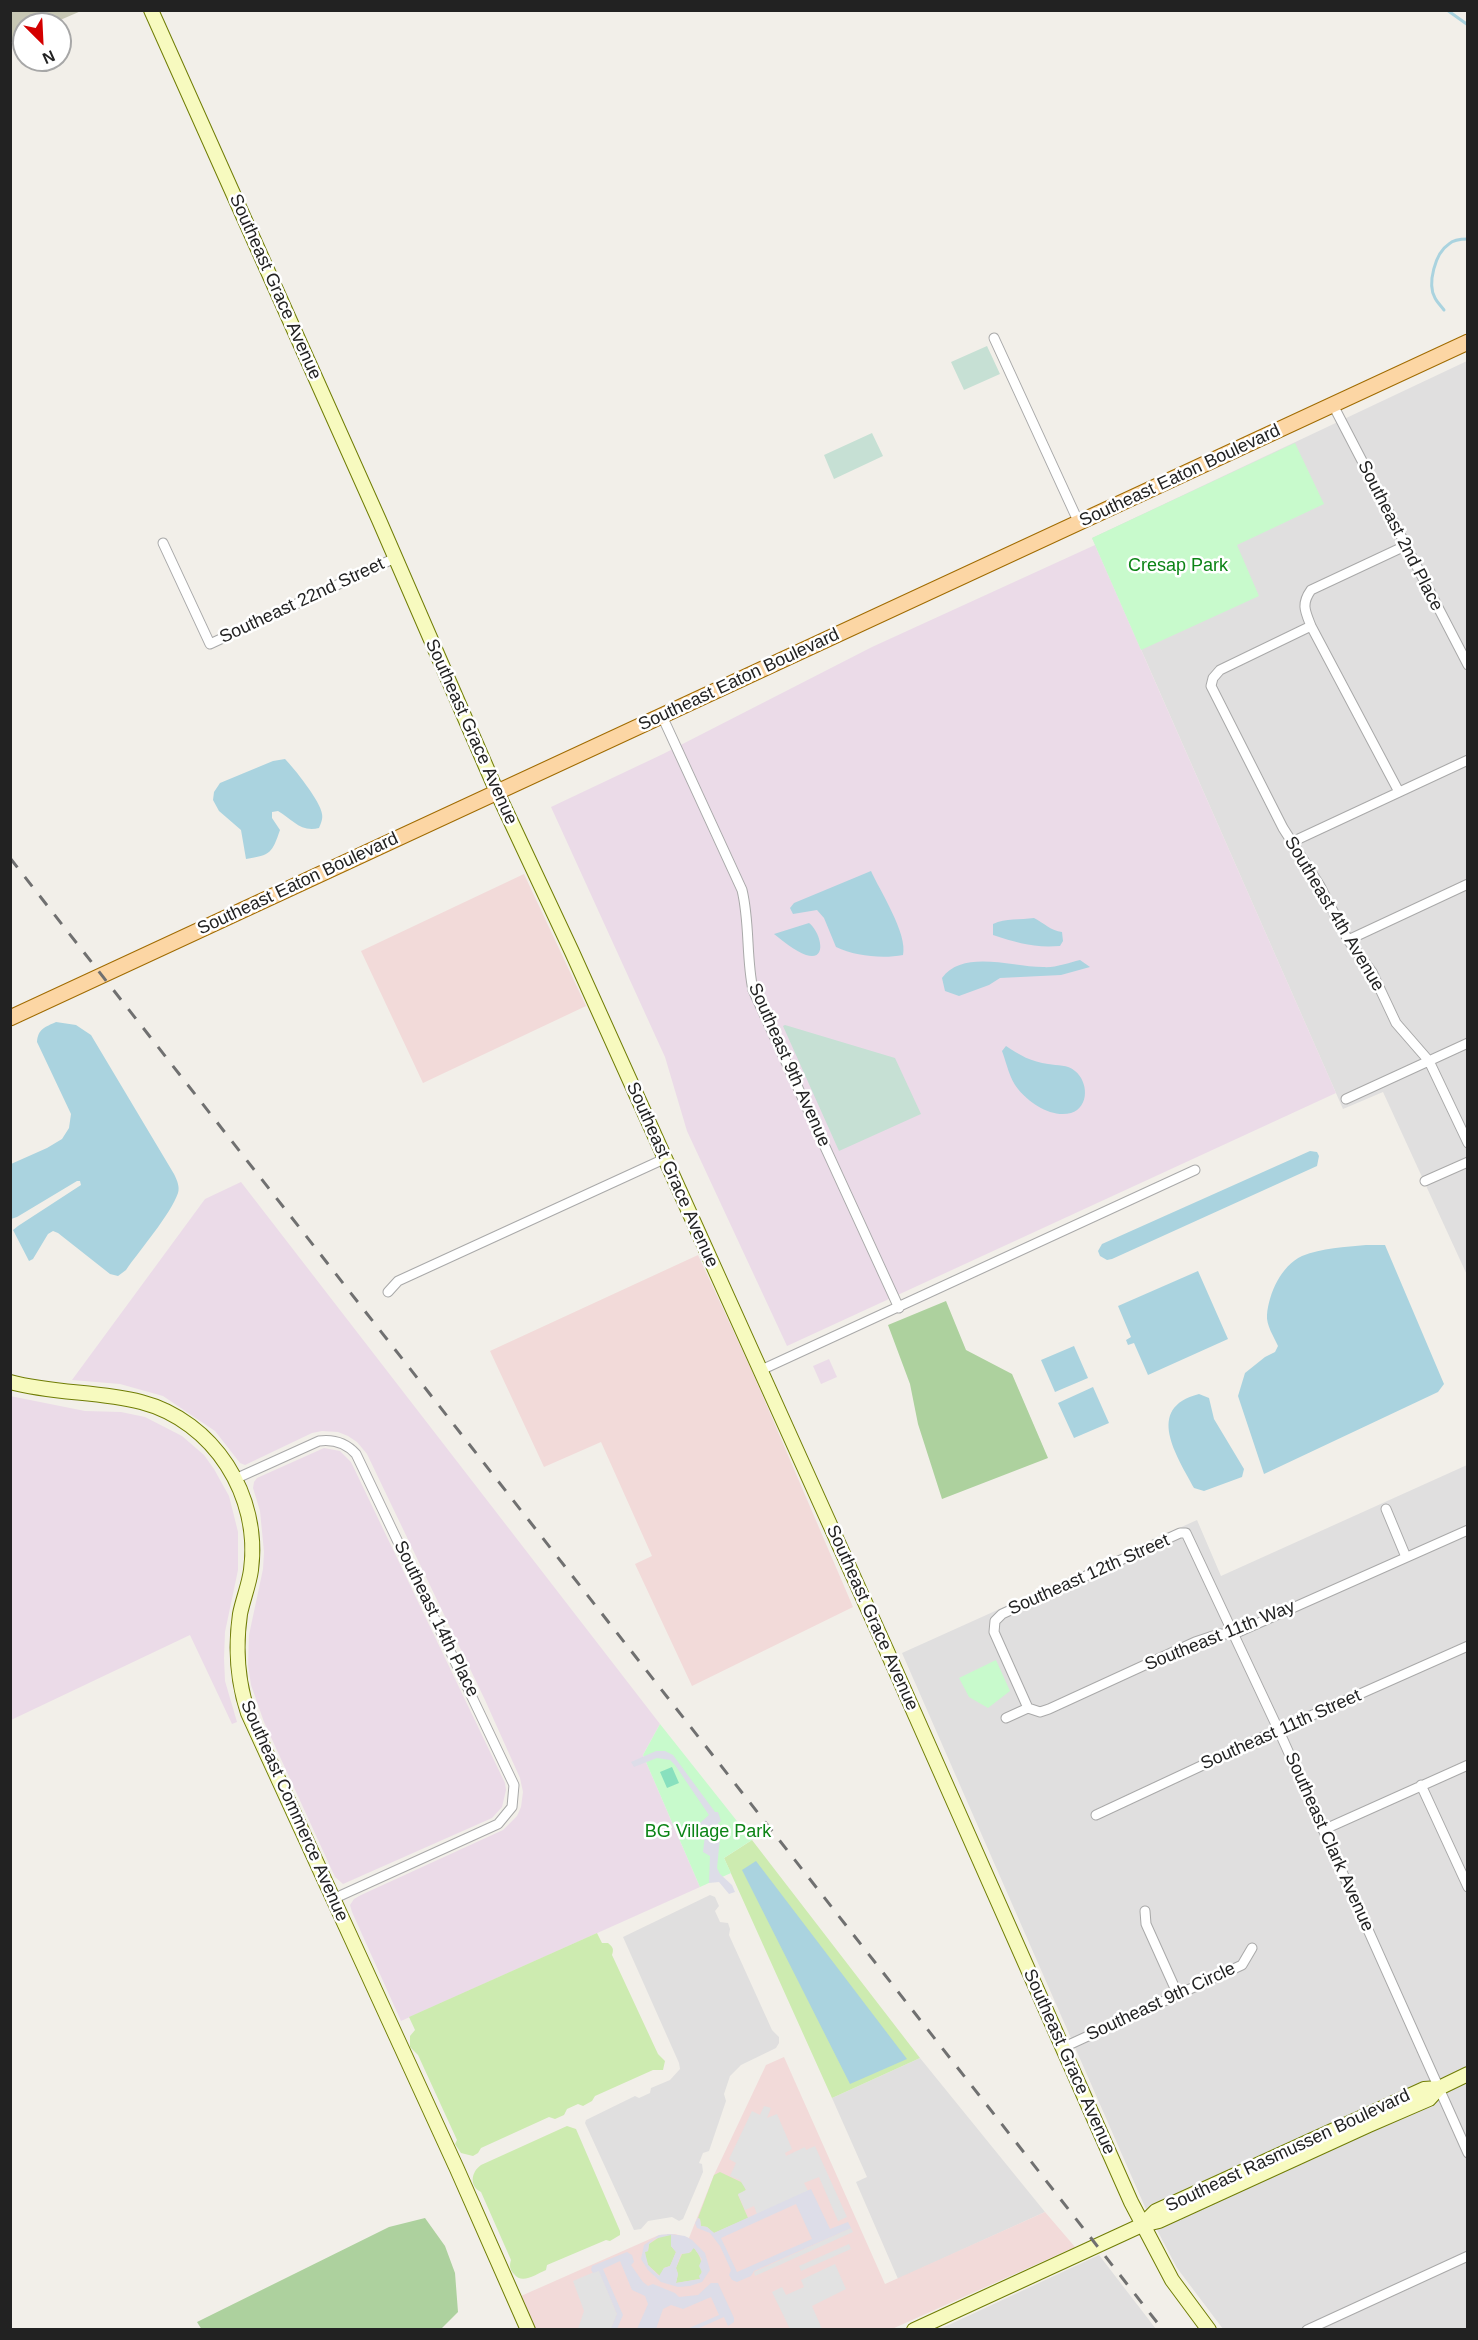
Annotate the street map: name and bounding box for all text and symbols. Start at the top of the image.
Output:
north arrow [12,12,72,72]
text: N [40,47,57,67]
street label: Southeast Grace Avenue [224,191,326,383]
street label: Southeast Eaton Boulevard [1076,420,1284,532]
street label: Southeast 2nd Place [1353,457,1447,615]
street label: Southeast 22nd Street [216,553,388,649]
park label: Cresap Park [1128,555,1228,577]
street label: Southeast Eaton Boulevard [635,624,843,736]
street label: Southeast Grace Avenue [420,636,522,828]
street label: Southeast Eaton Boulevard [194,828,402,940]
street label: Southeast 4th Avenue [1279,833,1389,995]
street label: Southeast 9th Avenue [743,980,835,1150]
street label: Southeast Grace Avenue [621,1079,723,1271]
street label: Southeast Grace Avenue [821,1522,923,1714]
street label: Southeast 12th Street [1005,1530,1173,1620]
street label: Southeast 14th Place [389,1537,483,1701]
street label: Southeast 11th Way [1142,1596,1298,1676]
street label: Southeast 11th Street [1198,1685,1364,1775]
street label: Southeast Commerce Avenue [235,1697,353,1925]
street label: Southeast Clark Avenue [1280,1749,1378,1935]
park label: BG Village Park [645,1821,771,1843]
street label: Southeast 9th Circle [1083,1958,1239,2046]
street label: Southeast Grace Avenue [1018,1966,1120,2158]
street label: Southeast Rasmussen Boulevard [1162,2085,1414,2217]

